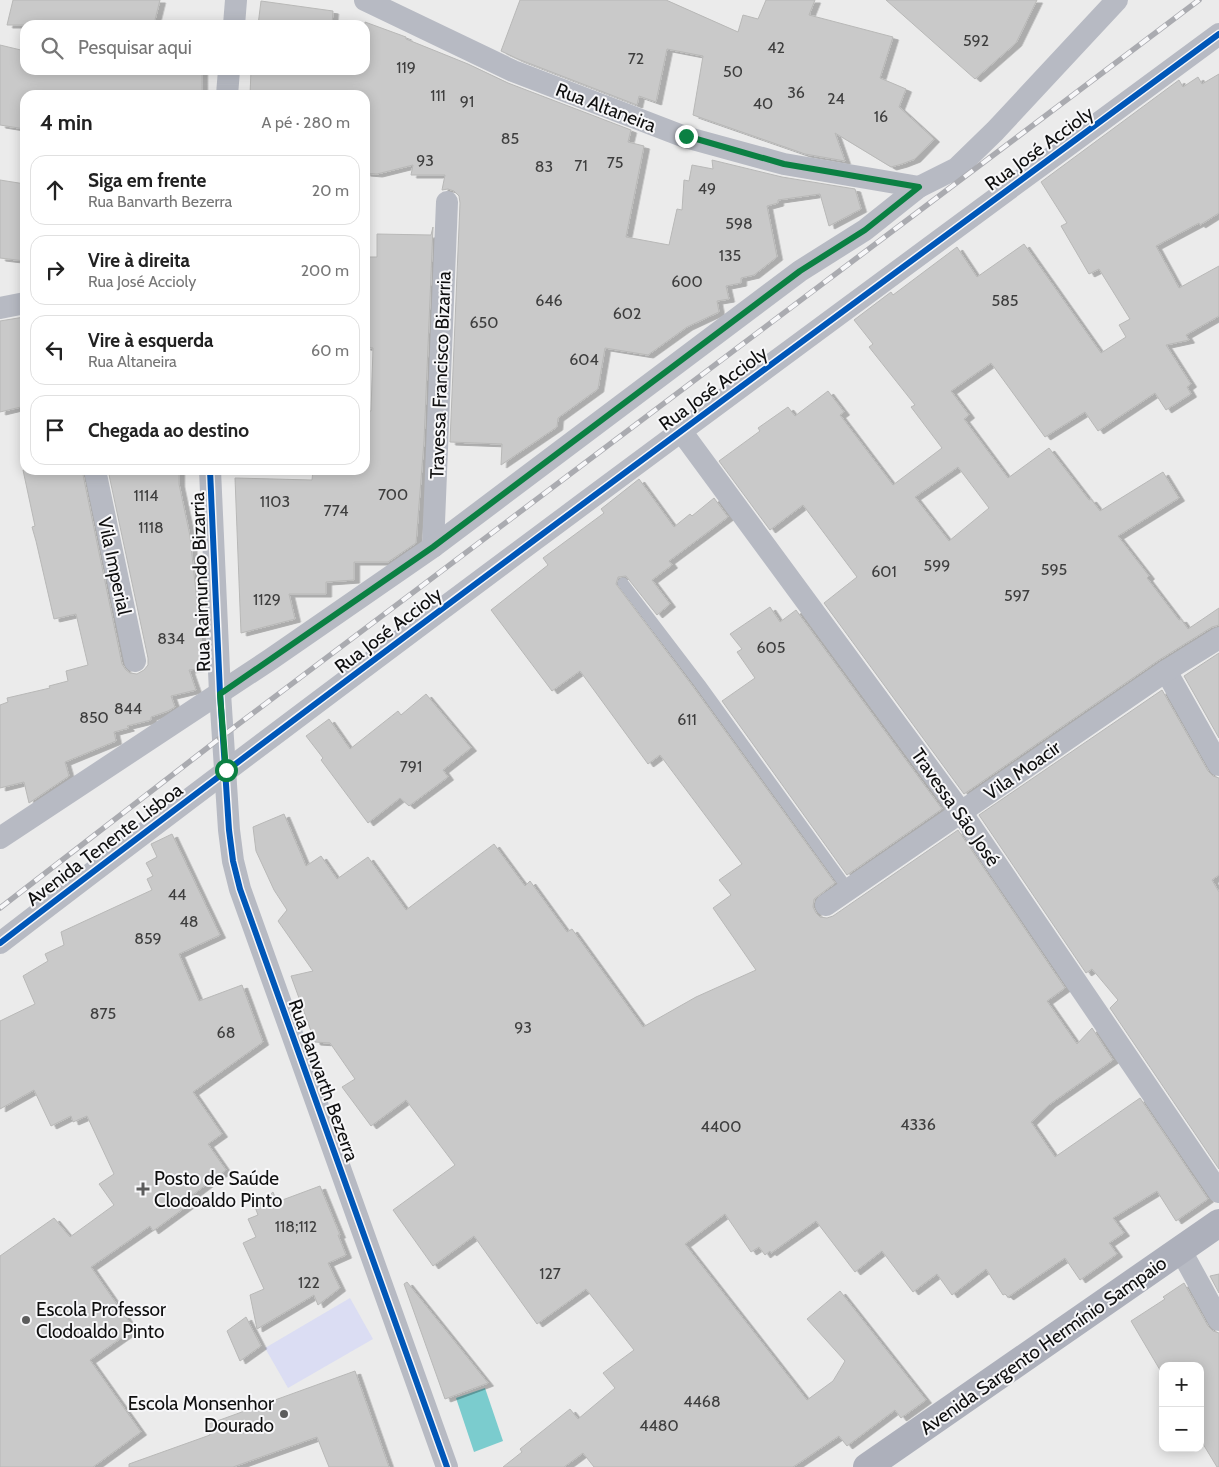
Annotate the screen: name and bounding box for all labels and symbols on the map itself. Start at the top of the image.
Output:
house number: 592 [963,31,989,50]
house number: 42 [767,38,785,57]
house number: 72 [628,49,644,68]
house number: 119 [396,58,416,77]
house number: 50 [723,62,743,81]
street label: Rua Altaneira [552,78,659,137]
house number: 36 [787,83,805,102]
house number: 111 [430,86,446,105]
house number: 24 [827,89,845,108]
house number: 91 [460,92,474,111]
house number: 40 [753,94,773,113]
street label: Rua José Accioly [981,101,1098,195]
house number: 16 [874,107,888,126]
route end [675,125,698,148]
house number: 85 [501,129,519,148]
house number: 93 [416,151,434,170]
house number: 75 [607,153,623,172]
house number: 71 [574,156,588,175]
house number: 83 [535,157,553,176]
house number: 49 [698,179,716,198]
house number: 598 [725,214,753,233]
house number: 135 [719,246,741,265]
street label: Travessa Francisco Bizarria [425,271,456,479]
house number: 600 [671,272,703,291]
house number: 646 [535,291,563,310]
house number: 585 [991,291,1019,310]
house number: 602 [613,304,641,323]
house number: 650 [470,313,498,332]
street label: Rua José Accioly [655,341,772,435]
house number: 604 [569,350,599,369]
house number: 700 [378,485,408,504]
house number: 1114 [134,486,158,505]
street label: Rua Raimundo Bizarria [186,492,215,672]
house number: 1103 [260,492,290,511]
house number: 774 [324,501,348,520]
street label: Vila Imperial [93,515,136,618]
house number: 1118 [138,518,164,537]
house number: 599 [924,556,950,575]
house number: 595 [1041,560,1067,579]
house number: 601 [871,562,897,581]
street label: Rua José Accioly [330,582,447,678]
house number: 597 [1004,586,1030,605]
house number: 1129 [253,590,281,609]
house number: 834 [157,629,185,648]
house number: 605 [757,638,785,657]
house number: 844 [114,699,142,718]
house number: 850 [79,708,109,727]
house number: 611 [677,710,697,729]
street label: Vila Moacir [980,736,1065,805]
street label: Travessa São José [906,744,1005,871]
house number: 791 [400,757,422,776]
route start [215,759,238,782]
street label: Avenida Tenente Lisboa [22,778,187,911]
house number: 44 [168,885,186,904]
house number: 48 [180,912,198,931]
house number: 859 [134,929,162,948]
street label: Rua Banvarth Bezerra [283,996,364,1165]
house number: 875 [90,1004,116,1023]
house number: 93 [514,1018,532,1037]
house number: 68 [217,1023,235,1042]
house number: 4336 [900,1115,936,1134]
house number: 4400 [701,1117,741,1136]
place label: Posto de Saúde Clodoaldo Pinto [154,1167,282,1212]
marker: Posto de Saúde Clodoaldo Pinto [136,1182,150,1196]
house number: 118;112 [275,1217,317,1236]
street label: Avenida Sargento Hermínio Sampaio [916,1251,1171,1440]
house number: 127 [539,1264,561,1283]
house number: 122 [298,1273,320,1292]
place label: Escola Professor Clodoaldo Pinto [36,1298,166,1343]
marker: Escola Professor Clodoaldo Pinto [20,1314,32,1326]
place label: Escola Monsenhor Dourado [128,1392,274,1437]
house number: 4468 [683,1392,721,1411]
marker: Escola Monsenhor Dourado [278,1408,290,1420]
house number: 4480 [639,1416,679,1435]

